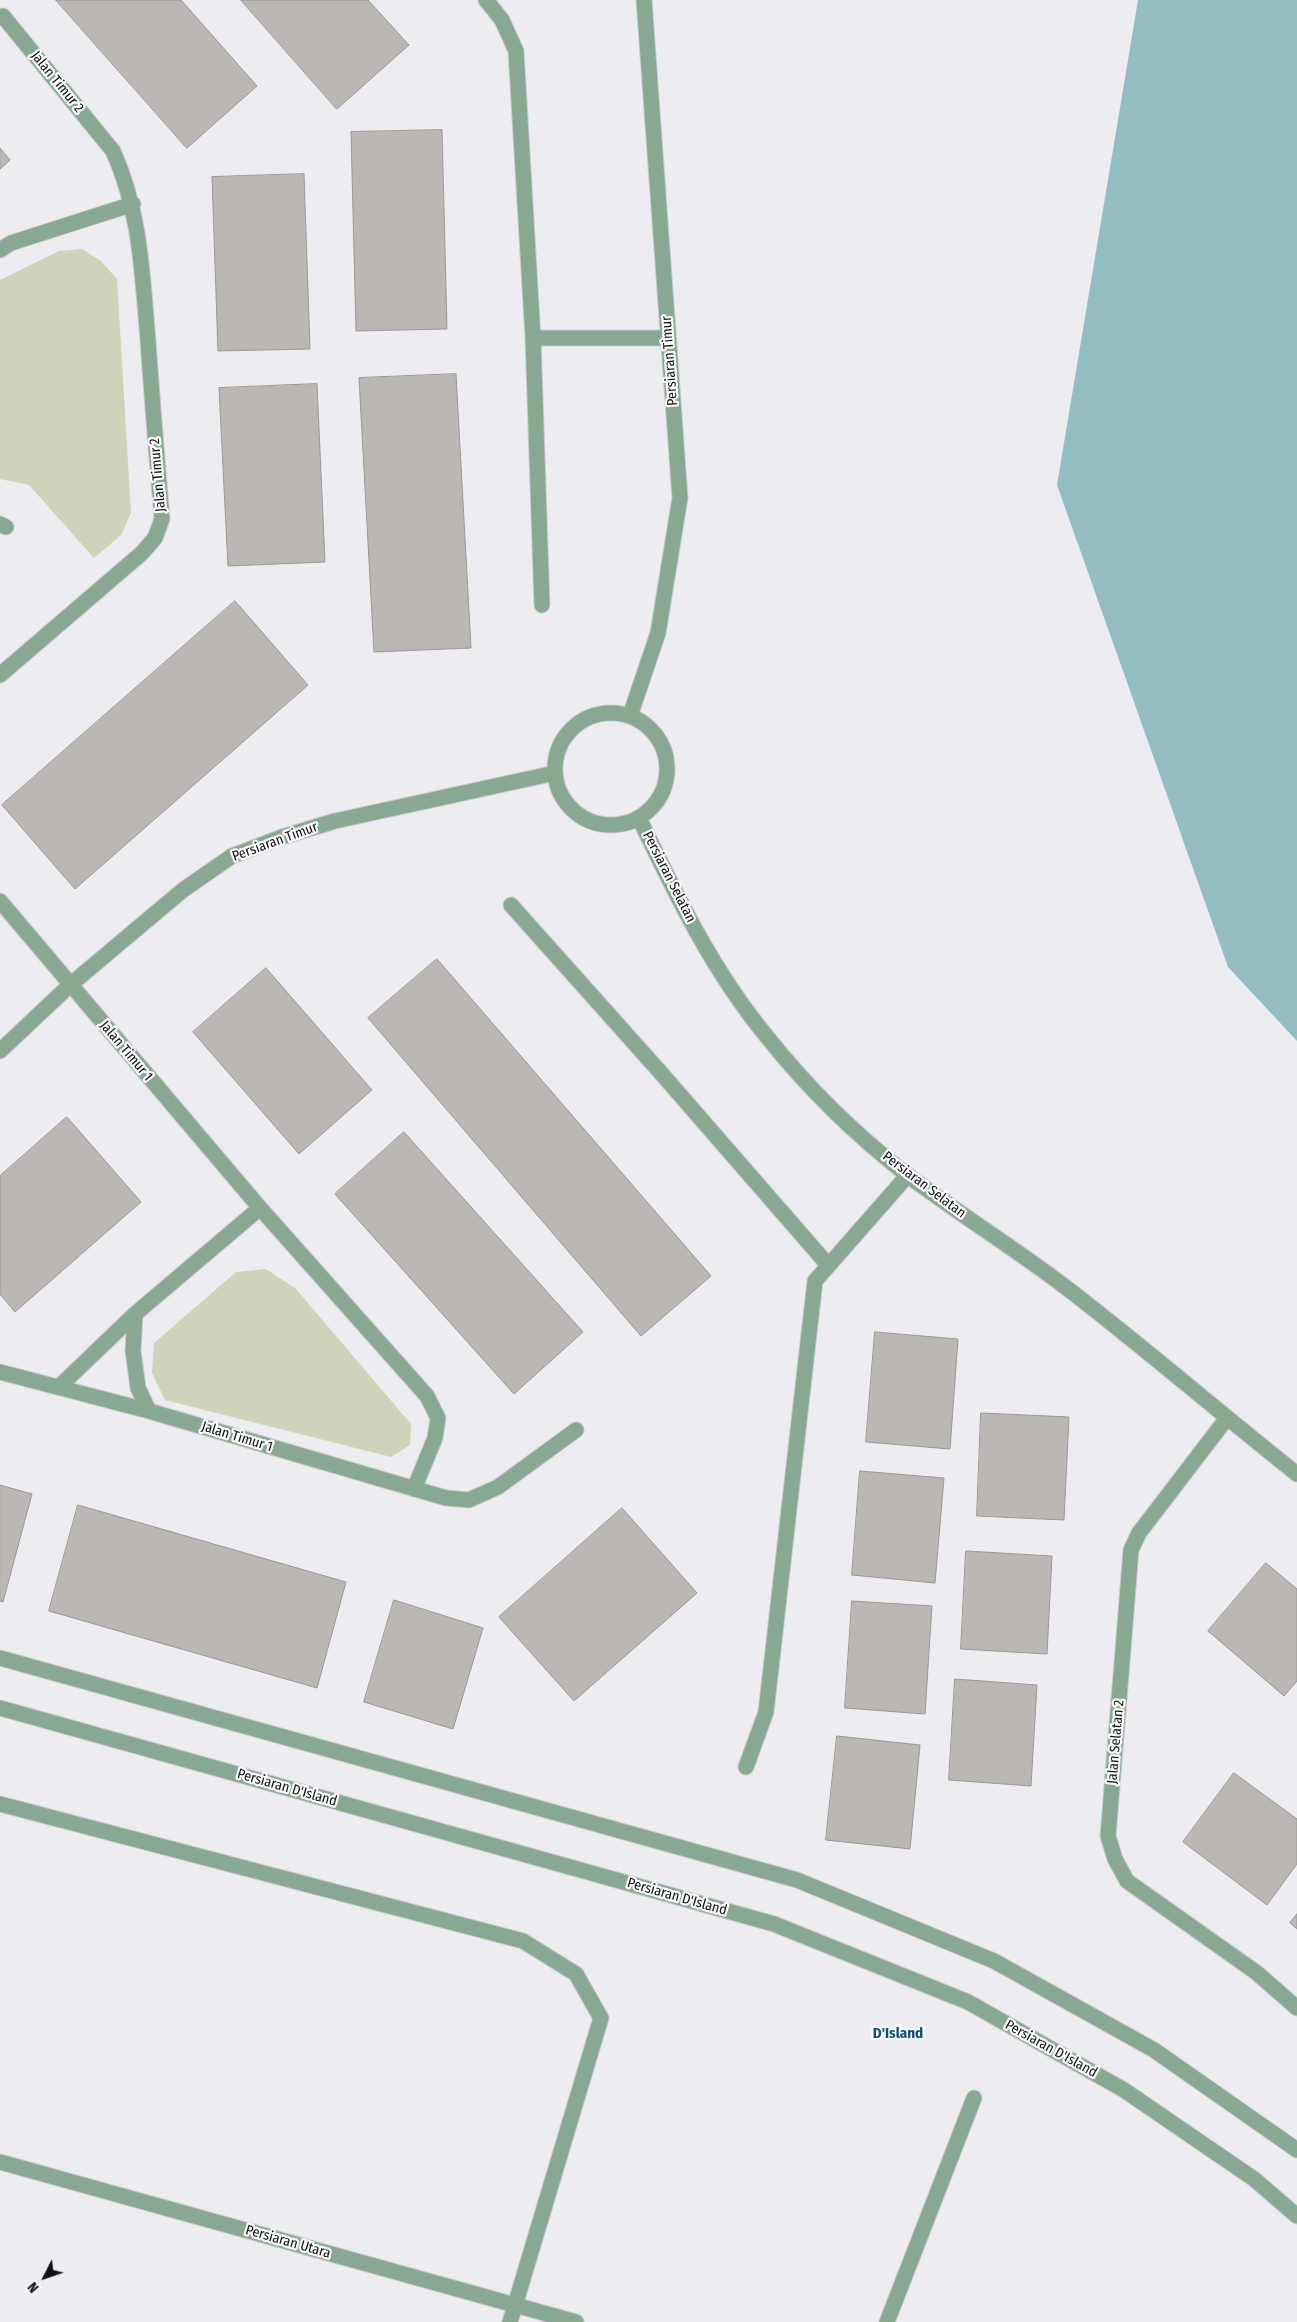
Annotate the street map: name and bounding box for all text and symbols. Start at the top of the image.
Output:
street label: Jalan Timur 2 [27,48,87,116]
street label: Persiaran Timur [658,316,682,406]
street label: Jalan Timur 2 [146,437,170,513]
street label: Persiaran Timur [230,819,320,865]
street label: Persiaran Selatan [639,829,699,925]
street label: Jalan Timur 1 [96,1017,156,1085]
street label: Persiaran Selatan [879,1148,969,1222]
street label: Jalan Timur 1 [199,1418,275,1456]
street label: Jalan Selatan 2 [1104,1699,1128,1785]
street label: Persiaran D'Island [235,1766,339,1810]
street label: Persiaran D'Island [625,1875,729,1919]
street label: Persiaran D'Island [1002,2017,1100,2081]
district label: D'Island [873,2025,923,2043]
street label: Persiaran Utara [244,2222,332,2262]
north arrow [20,2252,70,2302]
text: N [24,2278,42,2296]

